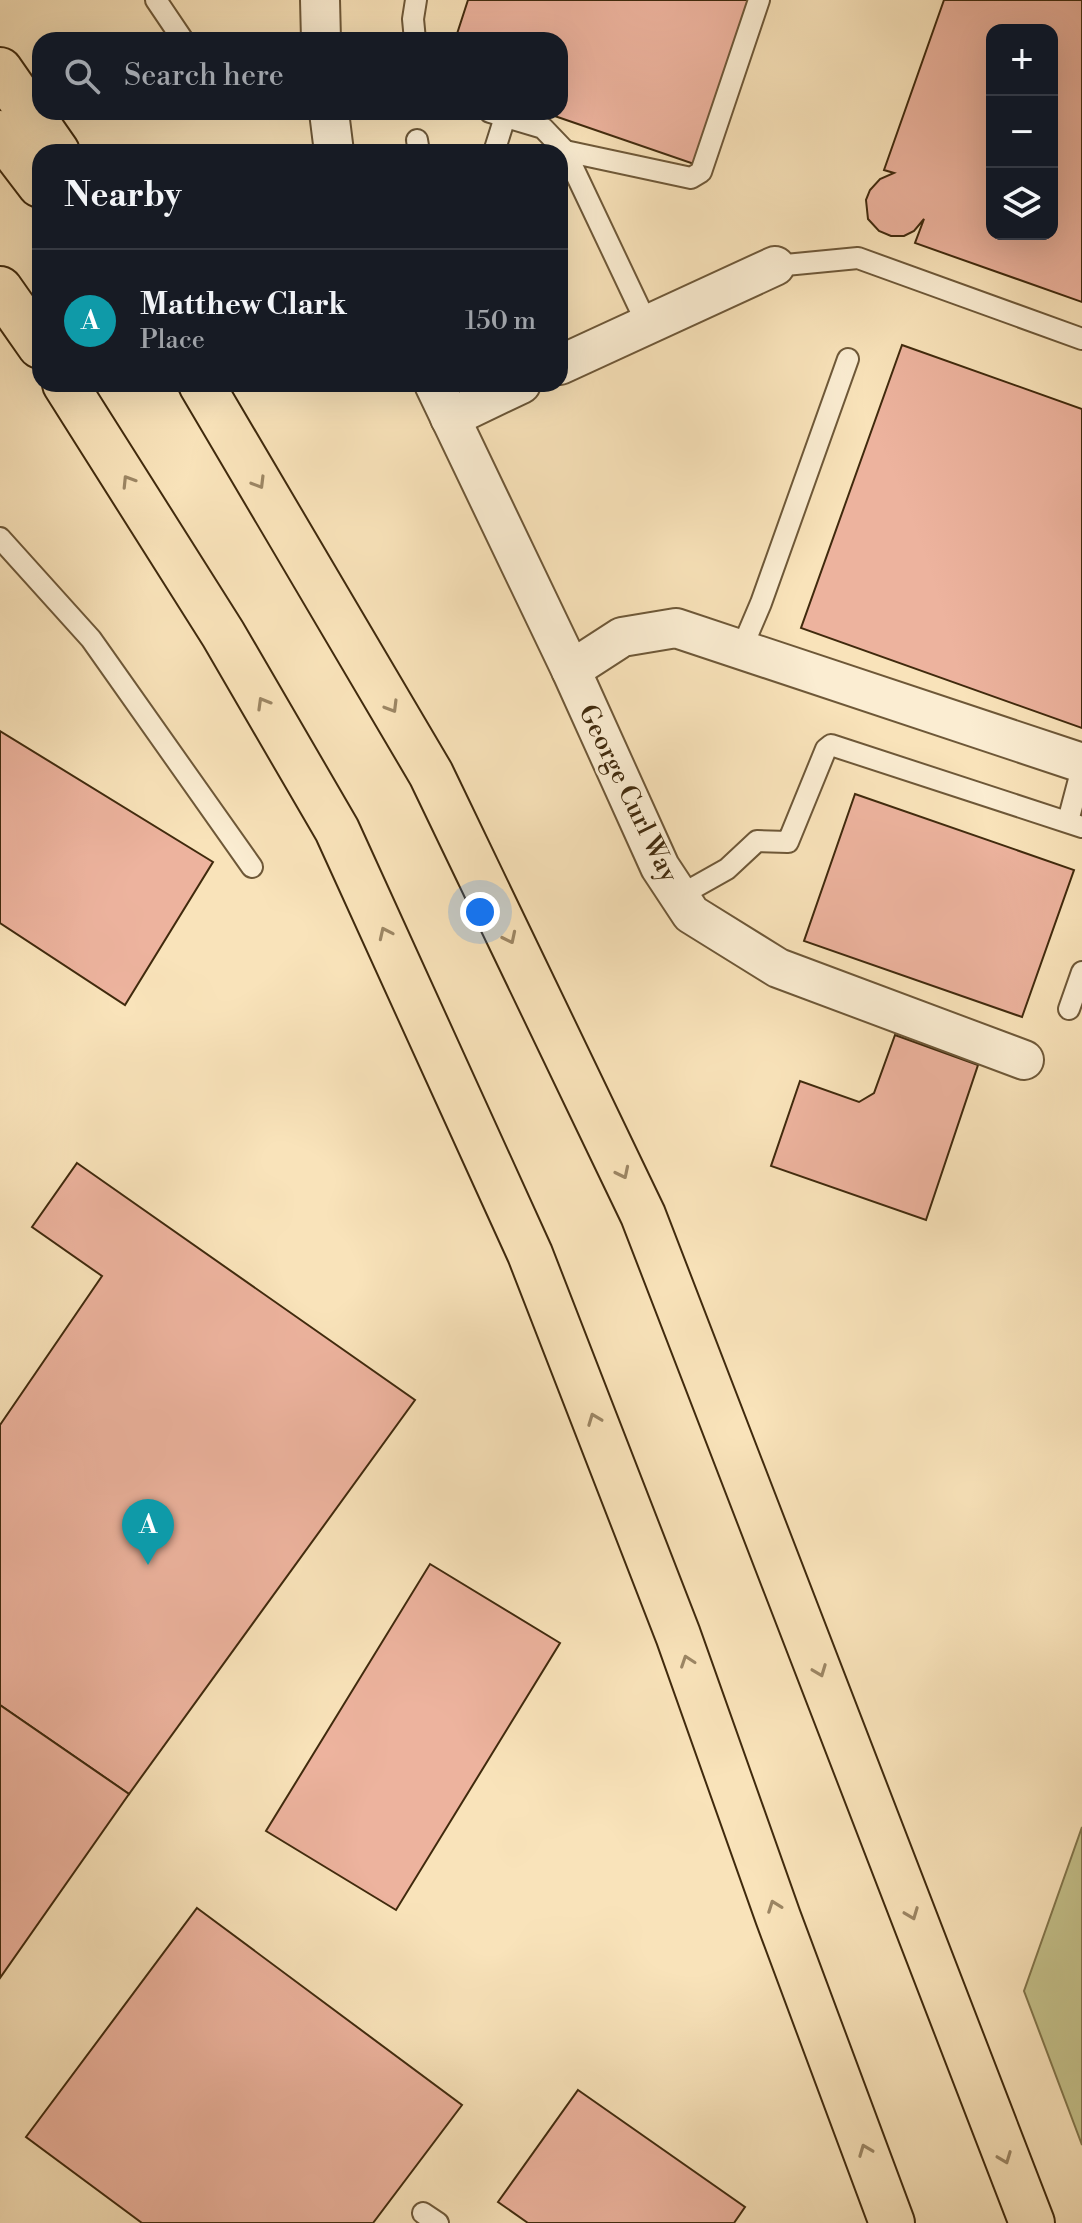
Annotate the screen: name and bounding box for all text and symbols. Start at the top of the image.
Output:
map controls [986,24,1058,240]
button: + [986,24,1058,96]
search box [32,32,568,120]
icon: search [60,54,104,98]
text: Search here [124,57,284,95]
button: − [986,96,1058,168]
button: layers [986,168,1058,240]
text: Nearby [64,175,182,217]
text: Matthew Clark [140,286,347,324]
text: A [81,305,99,337]
text: 150 m [465,305,536,337]
text: Place [140,324,205,356]
one-way arrow [122,475,138,490]
one-way arrow [249,475,265,489]
one-way arrow [257,697,273,712]
one-way arrow [382,698,397,713]
street label: George Curl Way [571,699,685,888]
your location [460,892,500,932]
one-way arrow [378,926,394,941]
one-way arrow [500,930,516,945]
one-way arrow [613,1164,629,1179]
one-way arrow [587,1413,604,1427]
pin: A [122,1499,174,1565]
one-way arrow [681,1655,697,1669]
one-way arrow [810,1663,827,1677]
one-way arrow [767,1900,784,1914]
one-way arrow [902,1907,919,1921]
one-way arrow [858,2144,875,2158]
one-way arrow [995,2150,1012,2164]

